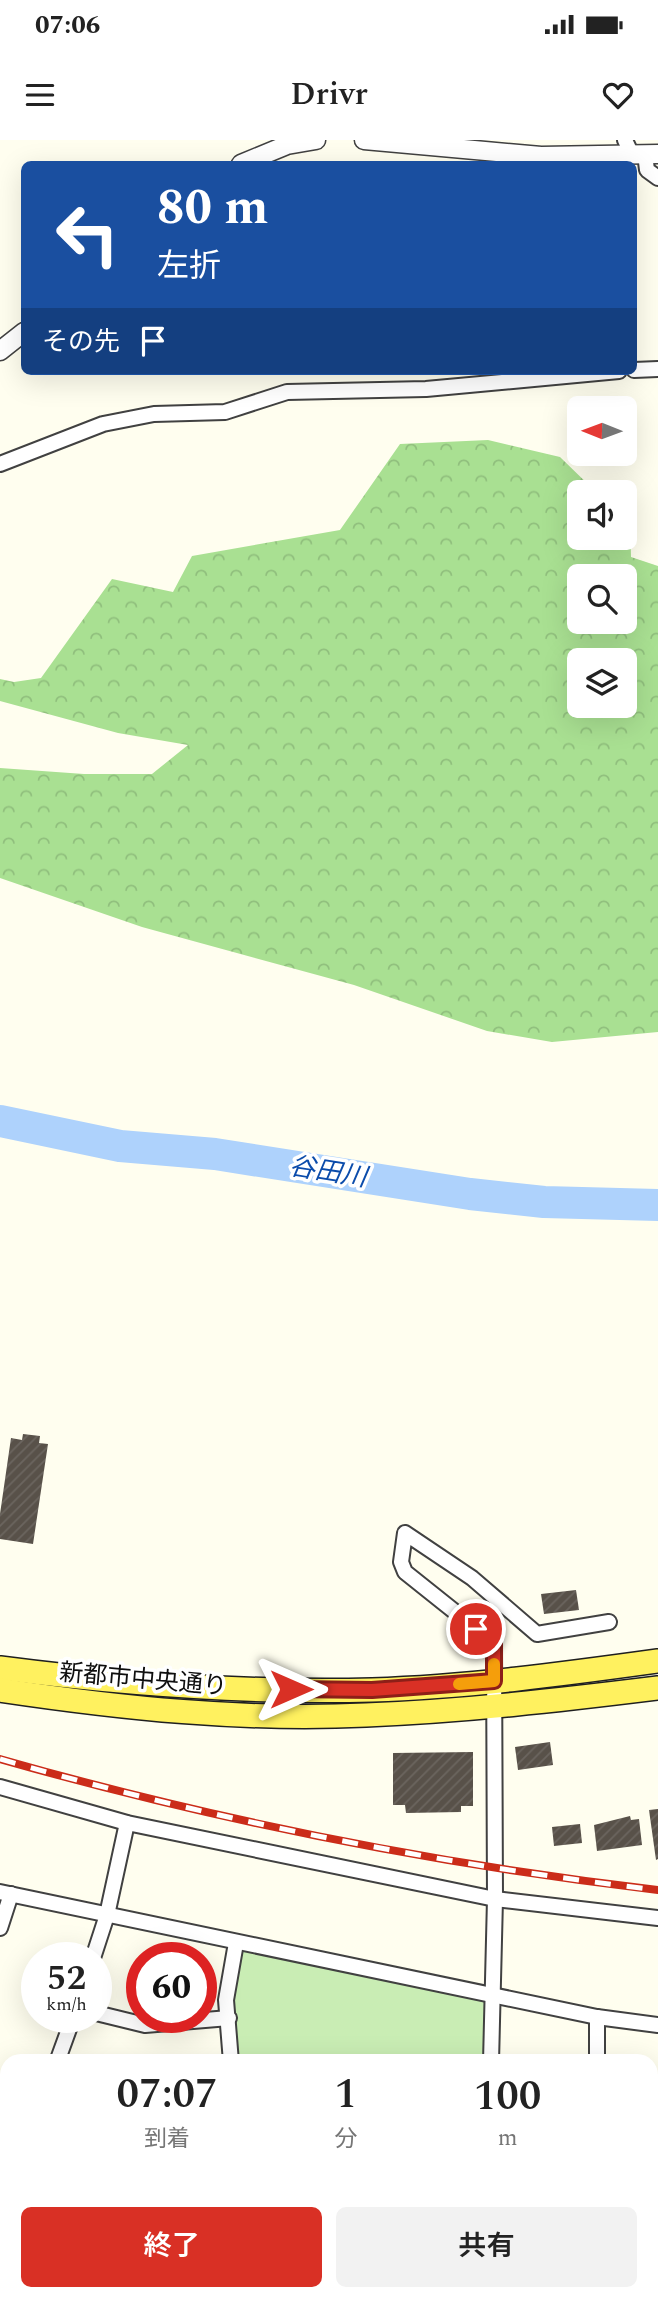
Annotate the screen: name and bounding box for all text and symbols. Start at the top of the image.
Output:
text: 07:06 [35,5,100,45]
text: Drivr [290,70,368,119]
icon: menu [21,76,59,114]
icon: heart [599,76,637,114]
text: 80 m [157,171,268,246]
icon: left [42,189,133,280]
text: 左折 [157,242,221,291]
text: その先 [42,322,120,362]
icon: arrive [134,322,172,360]
north arrow [567,396,637,466]
map controls [567,396,637,718]
button: sound [567,480,637,550]
button: search [567,564,637,634]
button: layers [567,648,637,718]
water label: 谷田川 [286,1146,373,1198]
pin [446,1599,506,1659]
icon: arrive [457,1610,495,1648]
position arrow [254,1652,328,1726]
street label: 新都市中央通り [58,1655,228,1705]
speed limit sign: 60 [126,1942,217,2033]
text: 52 [47,1952,86,2005]
text: km/h [46,1991,87,2018]
text: 07:07 [117,2063,218,2126]
text: 1 [334,2063,357,2126]
text: 100 [474,2065,541,2128]
text: m [498,2121,518,2156]
text: 到着 [144,2122,190,2157]
text: 分 [334,2122,357,2157]
button: 終了 [21,2207,322,2287]
button: 共有 [336,2207,637,2287]

